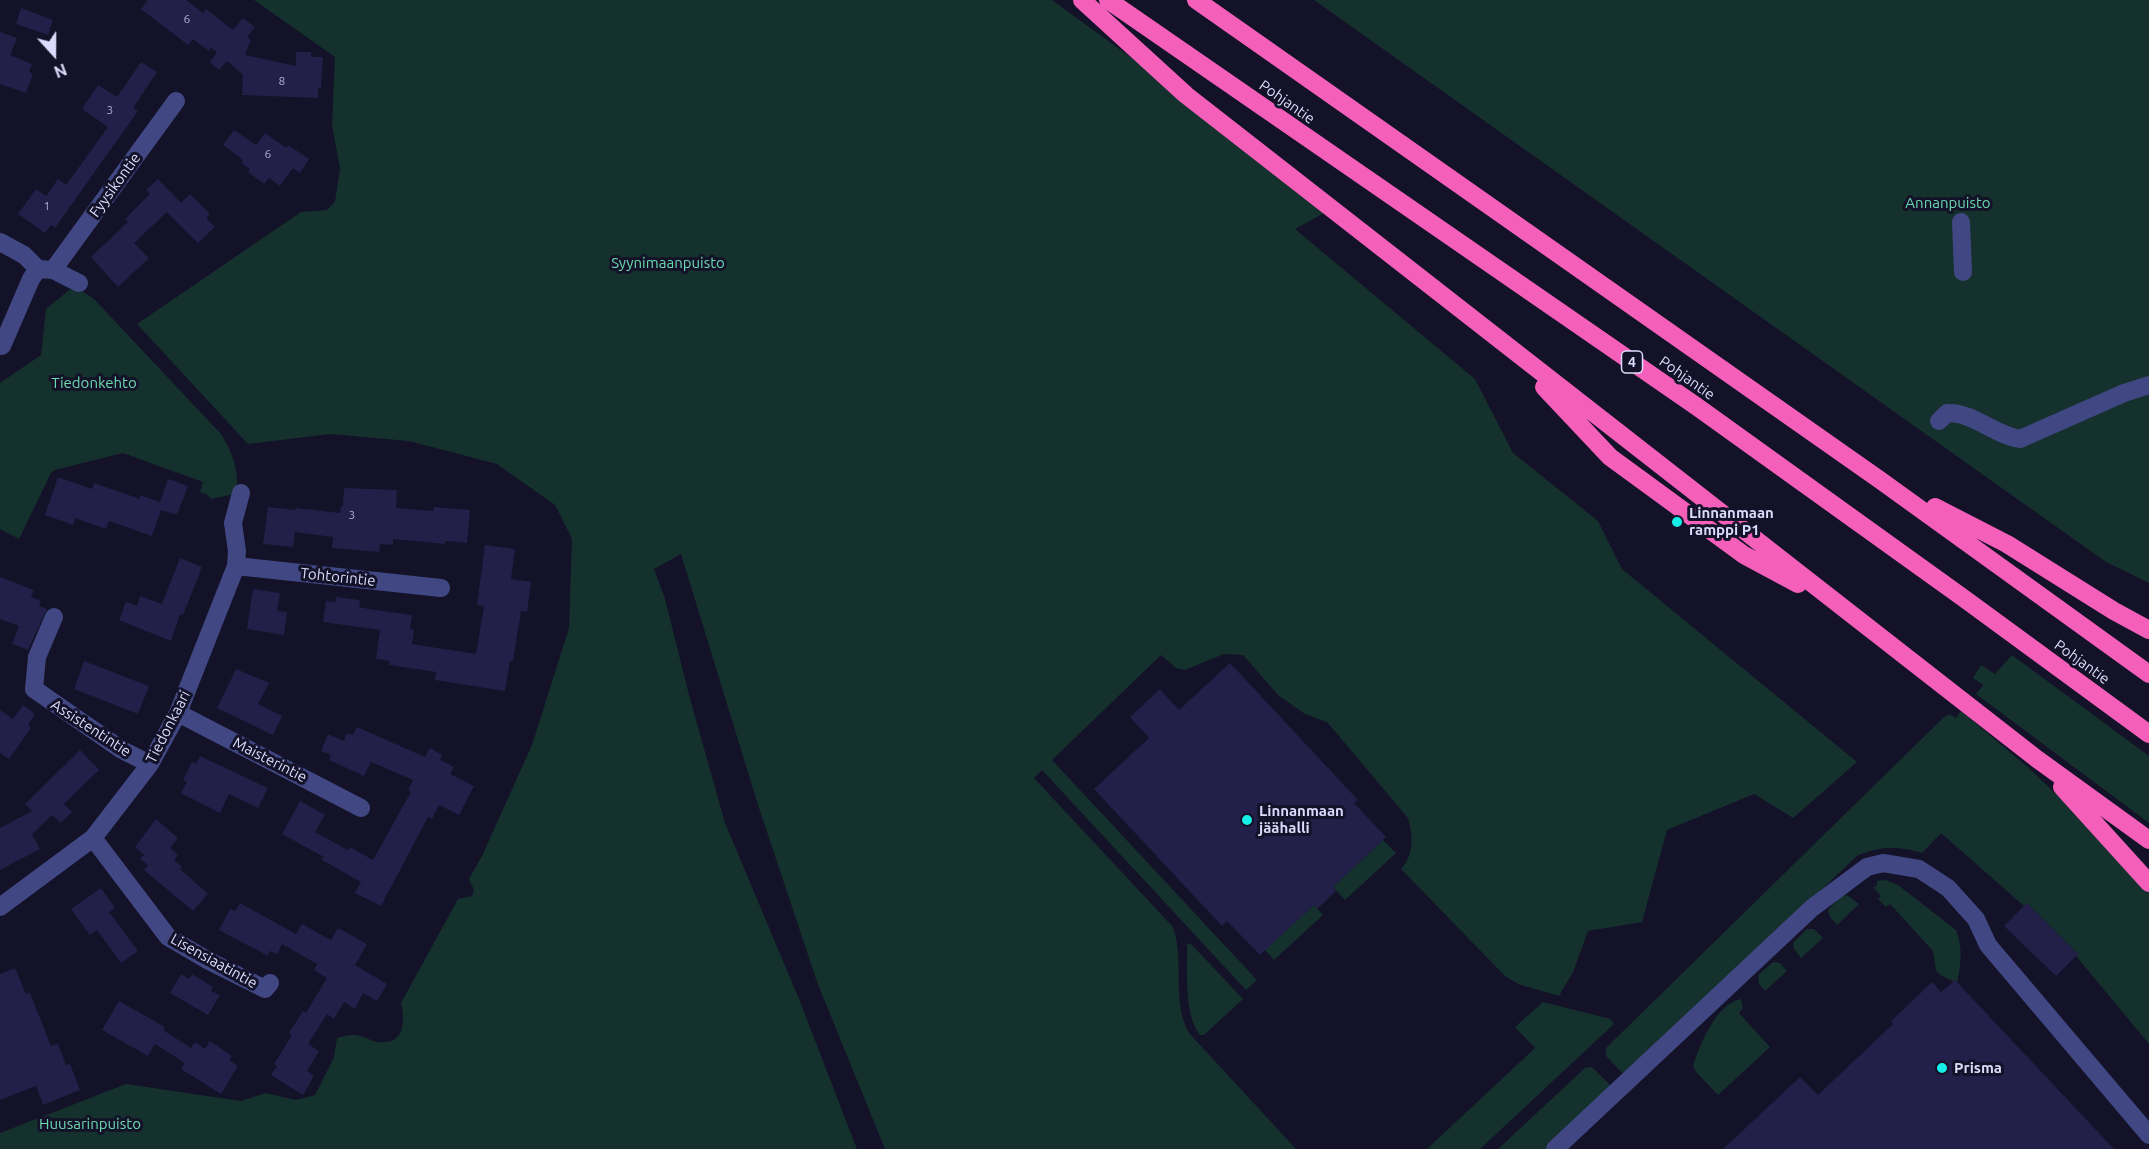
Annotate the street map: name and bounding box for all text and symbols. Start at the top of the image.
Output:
house number: 6 [184,12,190,26]
north arrow [24,24,84,84]
text: N [52,60,69,81]
house number: 8 [279,74,285,88]
street label: Pohjantie [1256,76,1318,128]
house number: 3 [107,103,113,117]
house number: 6 [265,147,271,161]
street label: Fyysikontie [86,149,144,221]
park label: Annanpuisto [1905,194,1991,212]
house number: 1 [44,199,50,213]
park label: Syynimaanpuisto [611,254,725,272]
road number: 4 [1622,351,1642,373]
street label: Pohjantie [1656,352,1718,404]
park label: Tiedonkehto [51,374,137,392]
place label: Linnanmaan ramppi P1 [1689,504,1774,539]
house number: 3 [349,508,355,522]
marker: Linnanmaan ramppi P1 [1670,515,1684,529]
street label: Tohtorintie [300,564,376,590]
street label: Pohjantie [2051,636,2113,688]
street label: Tiedonkaari [142,688,194,766]
street label: Assistentintie [48,695,134,761]
street label: Maisterintie [230,734,310,786]
place label: Linnanmaan jäähalli [1259,802,1344,837]
marker: Linnanmaan jäähalli [1240,813,1254,827]
street label: Lisensiaatintie [168,930,260,992]
place label: Prisma [1954,1059,2002,1077]
marker: Prisma [1935,1061,1949,1075]
park label: Huusarinpuisto [39,1115,141,1133]

